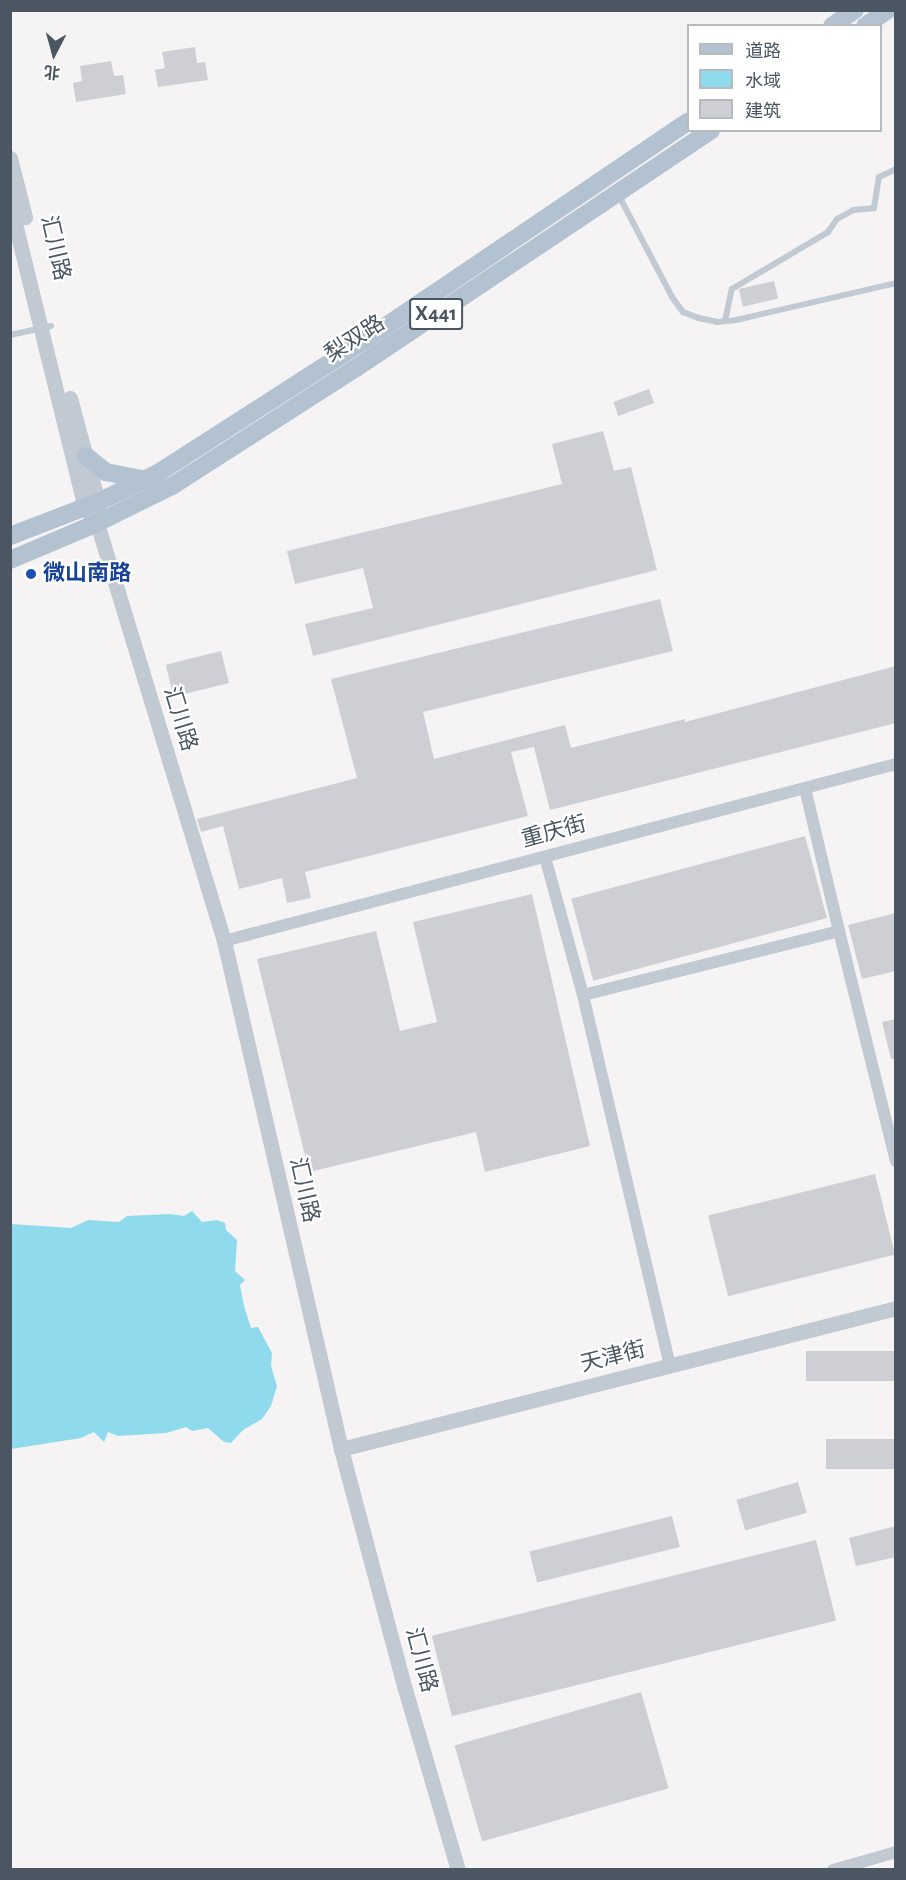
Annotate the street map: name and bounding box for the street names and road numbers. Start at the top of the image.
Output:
street label: 汇川路 [35,213,75,283]
road number: X441 [409,296,463,332]
street label: 梨双路 [320,310,390,368]
street label: 汇川路 [158,684,202,754]
street label: 重庆街 [519,811,589,853]
street label: 汇川路 [284,1155,324,1225]
street label: 天津街 [578,1336,648,1378]
street label: 汇川路 [400,1625,442,1695]

